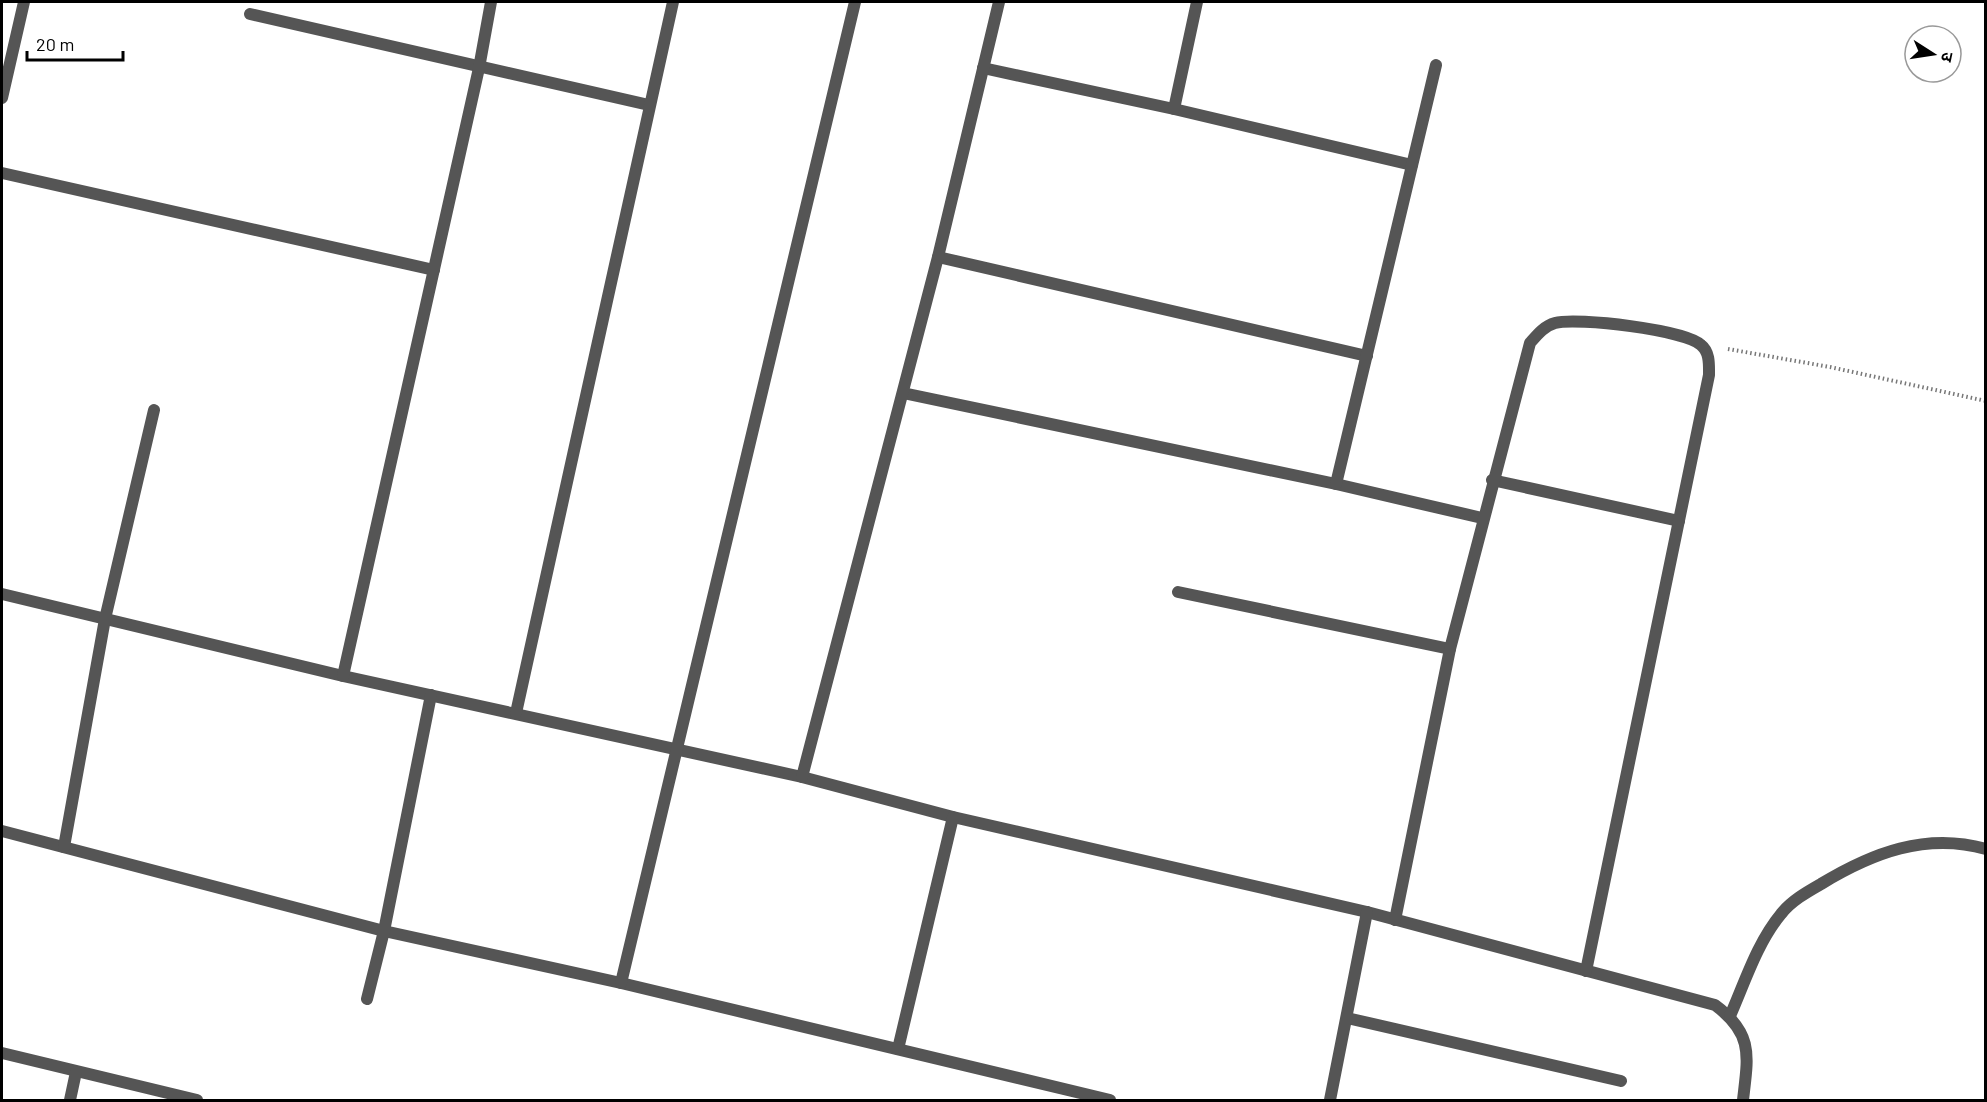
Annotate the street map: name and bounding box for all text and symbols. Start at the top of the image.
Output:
scale bar [27,24,123,62]
north arrow [1903,24,1963,84]
text: 20 m [36,33,74,55]
text: उ [1938,51,1958,64]

